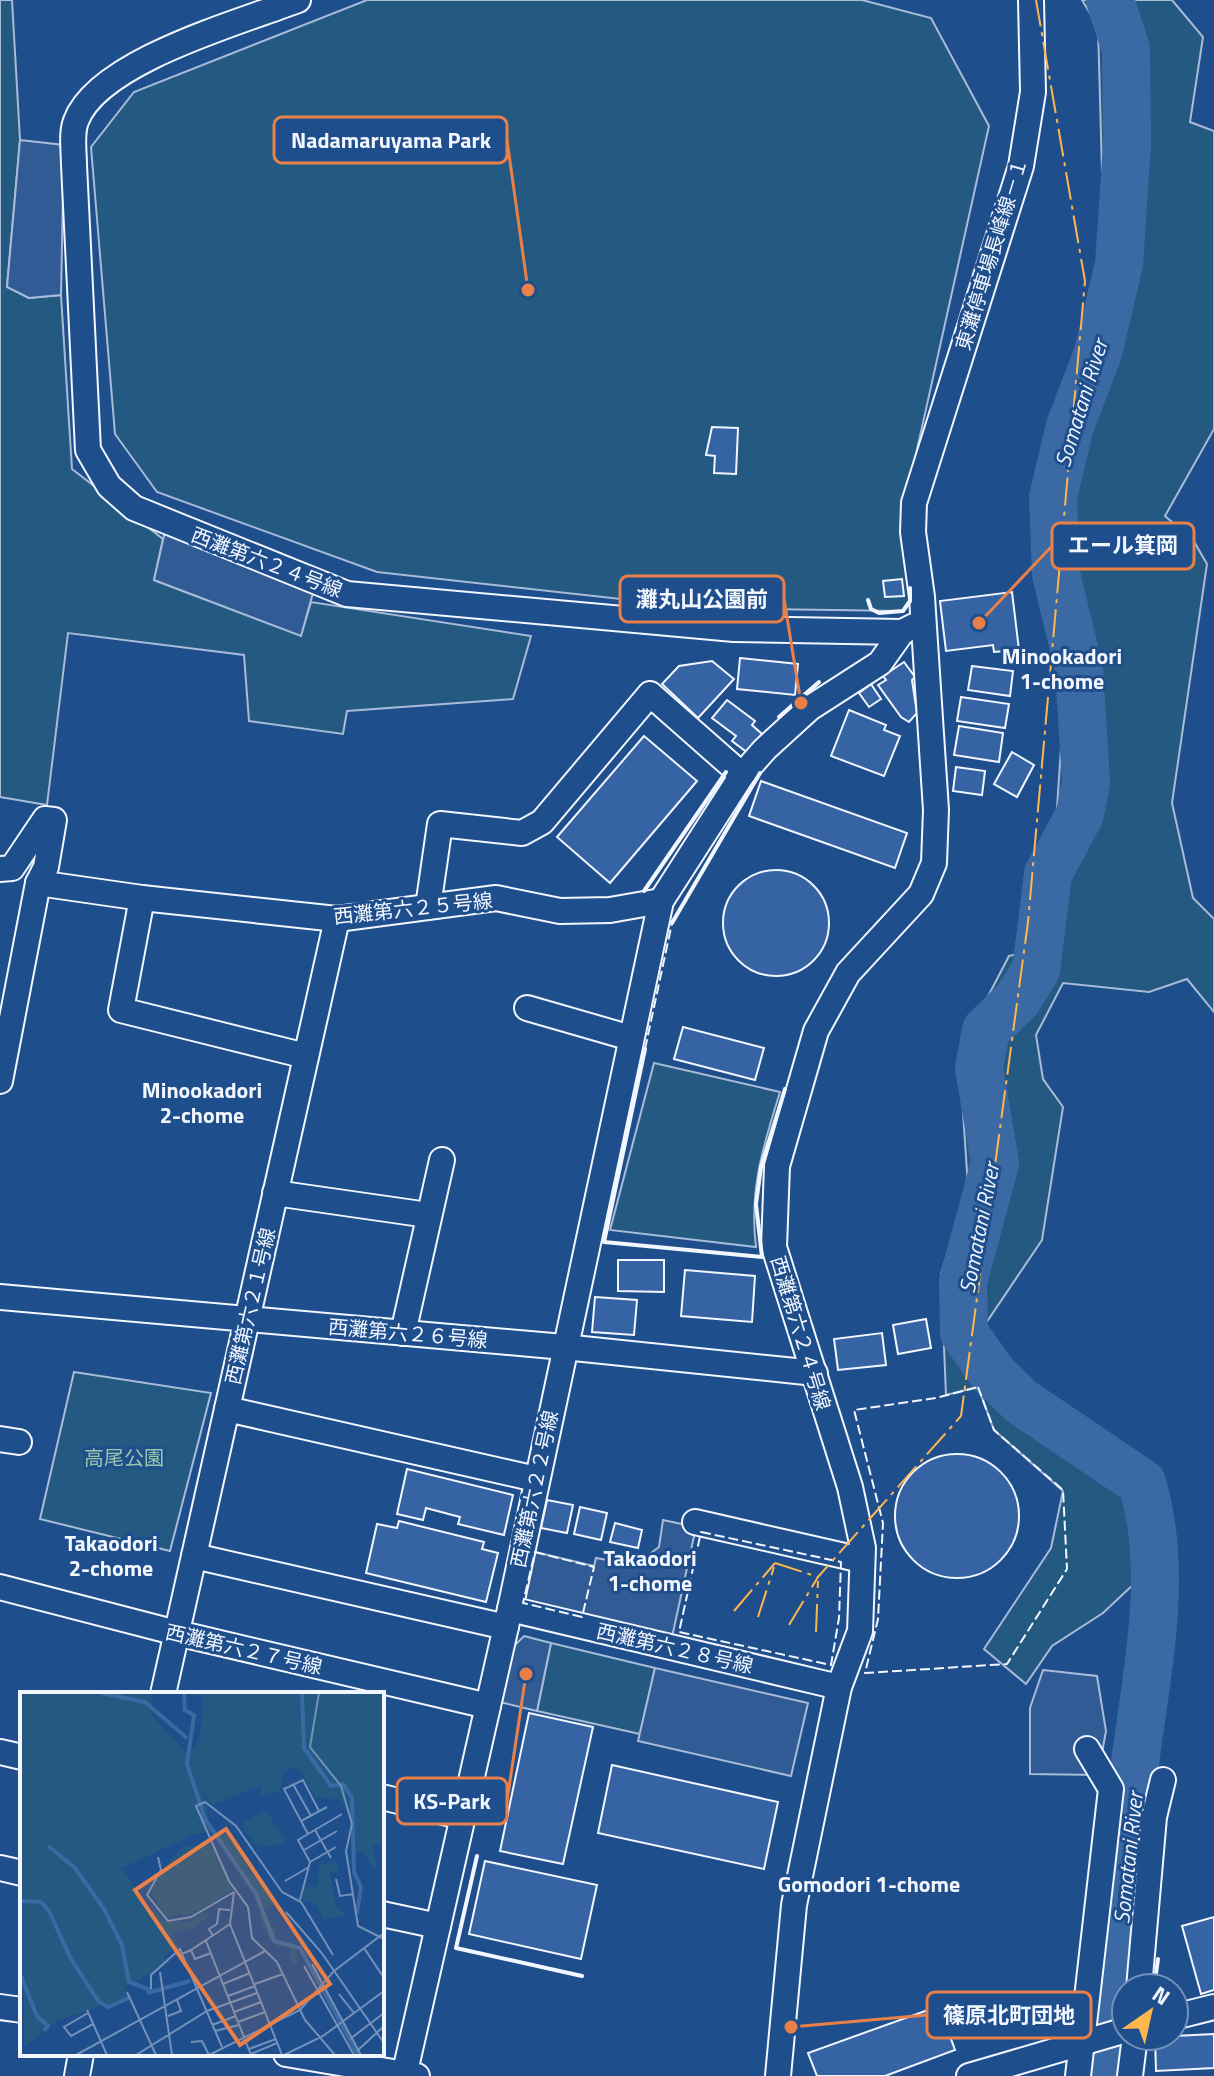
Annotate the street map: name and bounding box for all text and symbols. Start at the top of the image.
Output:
callout: Nadamaruyama Park [274,117,507,163]
text: Nadamaruyama Park [291,123,492,157]
street label: 東灘停車場長峰線－１ [947,154,1035,354]
water label: Somatani River [1045,332,1117,471]
street label: 西灘第六２４号線 [187,519,347,605]
callout: エール箕岡 [1052,523,1194,569]
text: エール箕岡 [1068,528,1178,562]
callout: 灘丸山公園前 [620,576,784,622]
text: 灘丸山公園前 [636,582,768,616]
district label: Minookadori 1-chome [1002,639,1122,698]
street label: 西灘第六２５号線 [332,884,494,932]
district label: Minookadori 2-chome [142,1073,262,1132]
water label: Somatani River [950,1157,1009,1296]
street label: 西灘第六２１号線 [217,1225,283,1387]
street label: 西灘第六２４号線 [763,1252,839,1414]
street label: 西灘第六２６号線 [327,1311,489,1355]
street label: 西灘第六２２号線 [502,1408,566,1570]
park label: 高尾公園 [84,1442,164,1473]
district label: Takaodori 2-chome [64,1526,158,1585]
district label: Takaodori 1-chome [603,1541,697,1600]
street label: 西灘第六２８号線 [594,1615,756,1681]
street label: 西灘第六２７号線 [163,1616,325,1682]
inset map [20,1692,384,2056]
callout: KS-Park [397,1778,507,1824]
text: KS-Park [413,1784,491,1818]
water label: Somatani River [1104,1788,1152,1925]
district label: Gomodori 1-chome [778,1867,960,1901]
north arrow [1110,1972,1190,2052]
text: N [1145,1977,1177,2014]
callout: 篠原北町団地 [927,1992,1091,2038]
text: 篠原北町団地 [943,1998,1075,2032]

